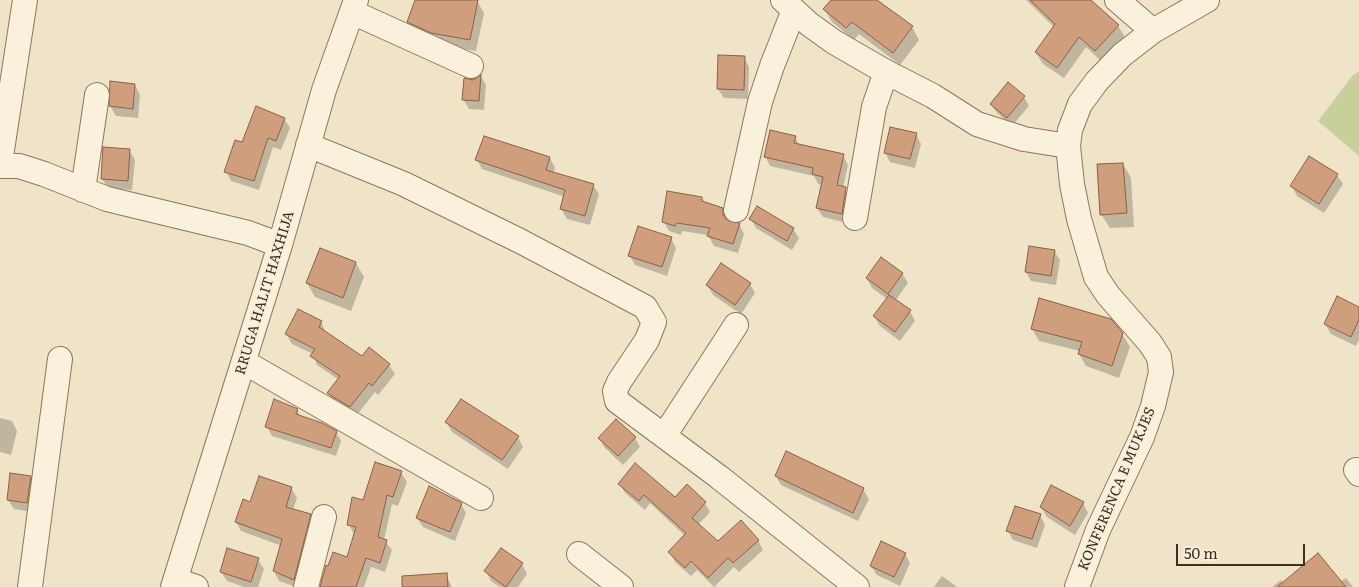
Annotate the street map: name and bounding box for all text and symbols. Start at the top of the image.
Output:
street label: RRUGA HALIT HAXHIJA [232,209,298,377]
street label: KONFERENCA E MUKJES [1075,405,1159,573]
scale bar [1179,534,1308,566]
text: 50 m [1184,541,1218,564]

